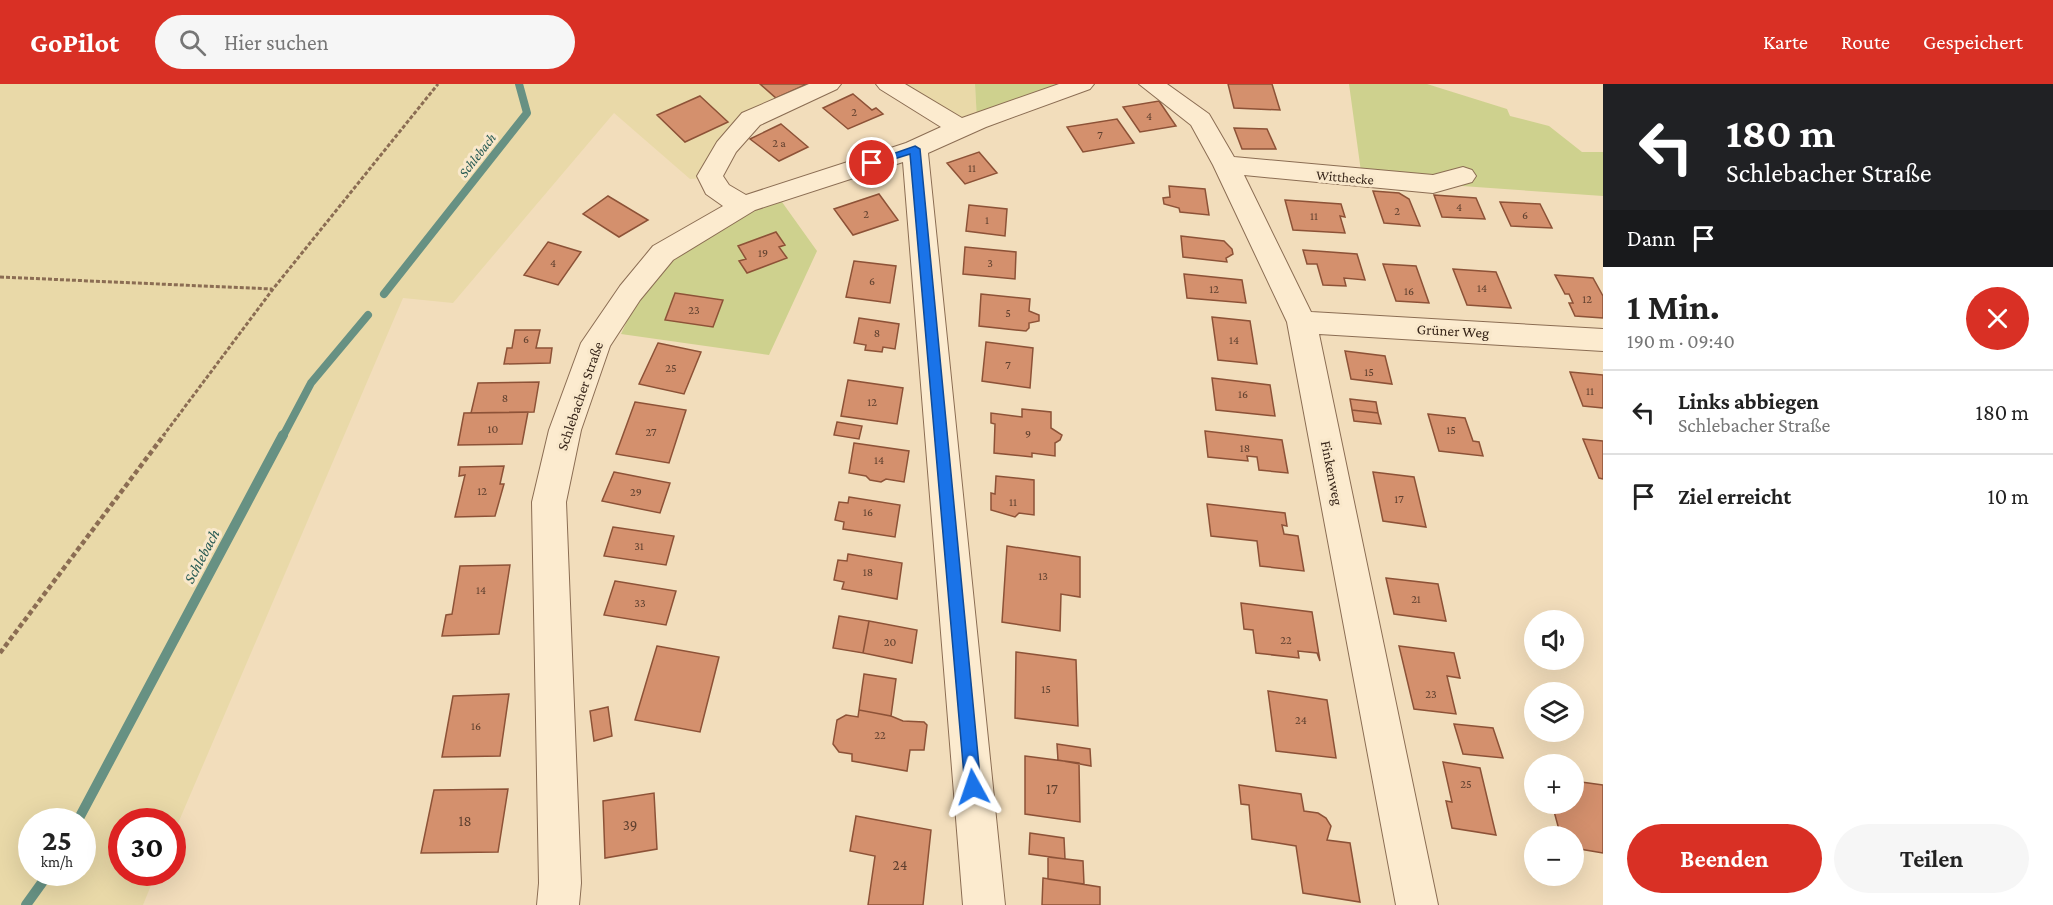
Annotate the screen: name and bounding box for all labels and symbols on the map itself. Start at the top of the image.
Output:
house number: 2 [851,105,857,119]
house number: 4 [1146,109,1152,123]
house number: 7 [1097,128,1103,142]
water label: Schlebach [455,130,499,180]
house number: 2 a [772,136,786,150]
pin [846,137,897,188]
house number: 11 [968,161,976,175]
street label: Witthecke [1316,167,1374,187]
house number: 4 [1456,200,1462,214]
house number: 2 [1394,204,1400,218]
house number: 2 [863,207,869,221]
house number: 6 [1522,208,1528,222]
house number: 11 [1310,209,1318,223]
house number: 1 [985,213,989,227]
house number: 19 [758,246,768,260]
house number: 4 [550,256,556,270]
house number: 3 [987,256,993,270]
house number: 6 [869,274,875,288]
house number: 14 [1477,281,1487,295]
house number: 12 [1209,282,1219,296]
house number: 16 [1404,284,1414,298]
house number: 12 [1582,292,1592,306]
house number: 23 [688,303,700,317]
house number: 5 [1005,306,1011,320]
street label: Grüner Weg [1416,321,1490,342]
house number: 8 [874,326,880,340]
house number: 6 [523,332,529,346]
house number: 14 [1229,333,1239,347]
street label: Schlebacher Straße [554,339,606,453]
house number: 7 [1005,358,1011,372]
house number: 25 [665,361,677,375]
house number: 15 [1364,365,1374,379]
house number: 11 [1586,384,1594,398]
house number: 16 [1238,387,1248,401]
house number: 8 [502,391,508,405]
house number: 12 [867,395,877,409]
house number: 10 [488,422,499,436]
house number: 15 [1446,423,1456,437]
house number: 27 [645,425,657,439]
house number: 9 [1025,427,1031,441]
street label: Finkenweg [1317,439,1346,507]
house number: 18 [1240,441,1250,455]
house number: 14 [874,453,884,467]
house number: 12 [477,484,487,498]
house number: 29 [630,485,642,499]
house number: 17 [1394,492,1404,506]
house number: 11 [1009,495,1017,509]
house number: 16 [863,505,873,519]
water label: Schlebach [180,526,223,586]
house number: 31 [634,539,644,553]
house number: 18 [863,565,873,579]
house number: 13 [1038,569,1048,583]
house number: 14 [476,583,486,597]
house number: 21 [1411,592,1421,606]
house number: 33 [634,596,646,610]
house number: 22 [1280,633,1292,647]
house number: 20 [884,635,896,649]
house number: 15 [1041,682,1051,696]
house number: 23 [1425,687,1437,701]
house number: 24 [1295,713,1307,727]
house number: 16 [471,719,481,733]
house number: 22 [874,728,886,742]
position arrow [941,755,1005,819]
house number: 25 [1460,777,1472,791]
house number: 17 [1046,781,1058,797]
speed limit sign: 30 [108,808,186,886]
house number: 18 [458,813,472,829]
house number: 39 [623,817,637,833]
house number: 24 [893,857,907,873]

